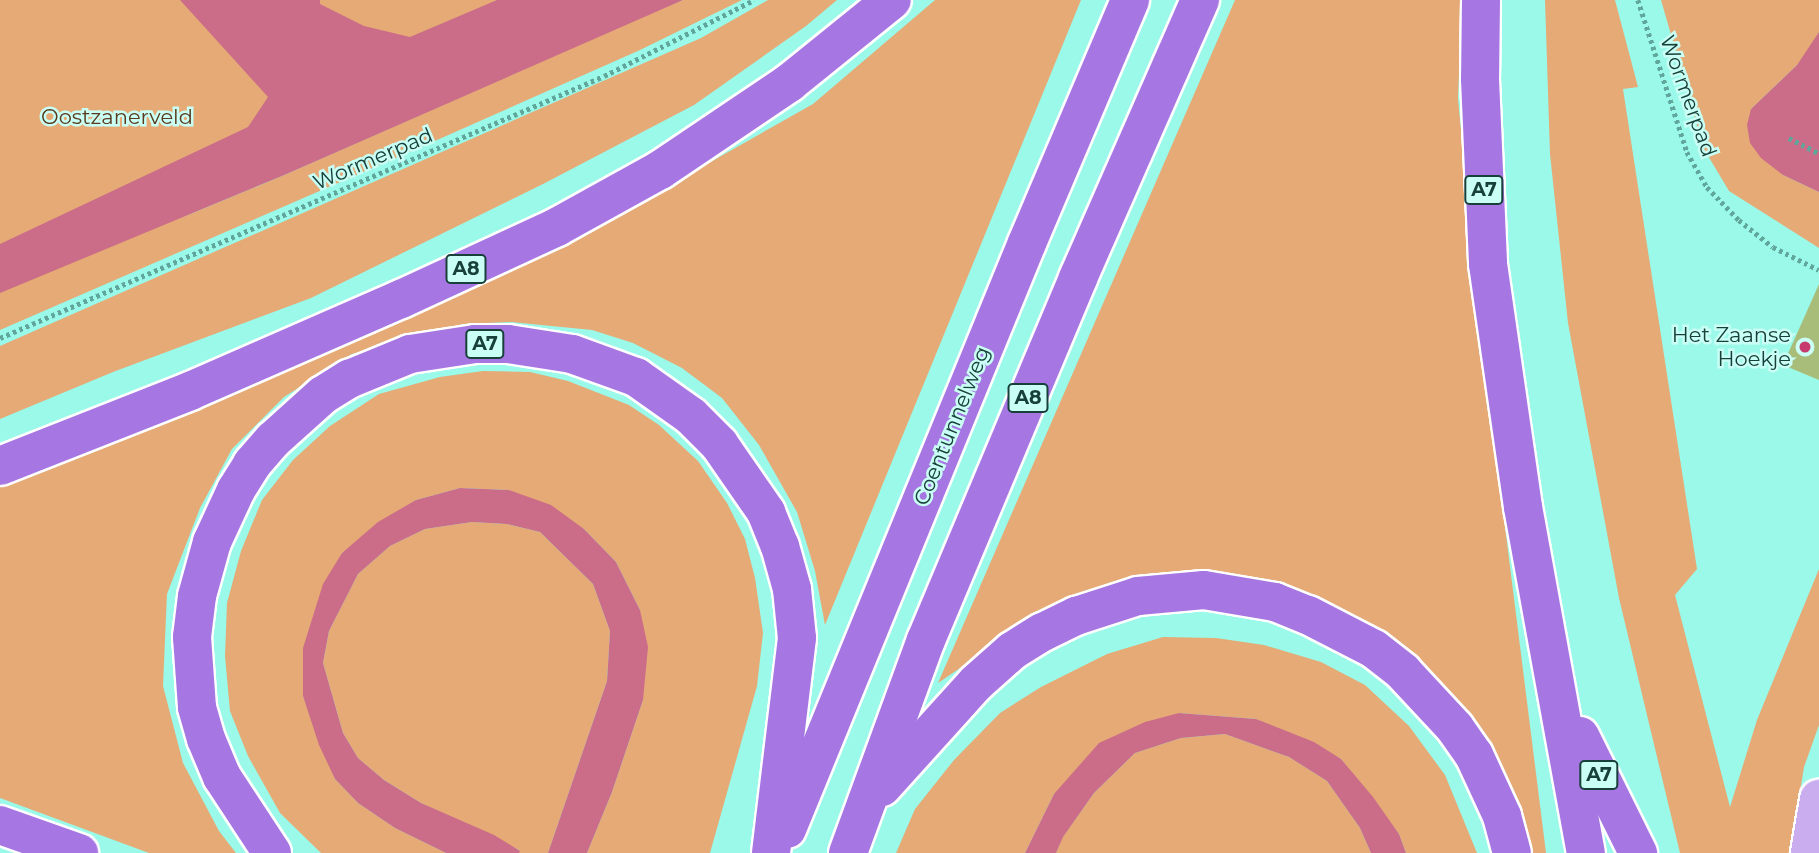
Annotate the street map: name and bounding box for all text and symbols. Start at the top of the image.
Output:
street label: Wormerpad [1654,32,1722,160]
park label: Oostzanerveld [41,104,193,130]
street label: Wormerpad [309,122,437,196]
road number: A7 [1463,174,1505,206]
road number: A8 [445,254,487,284]
place label: Het Zaanse Hoekje [1672,322,1791,372]
road number: A7 [464,328,506,360]
marker: Het Zaanse Hoekje [1797,339,1813,355]
street label: Coentunnelweg [909,343,995,509]
road number: A8 [1007,382,1049,414]
road number: A7 [1578,760,1620,790]

